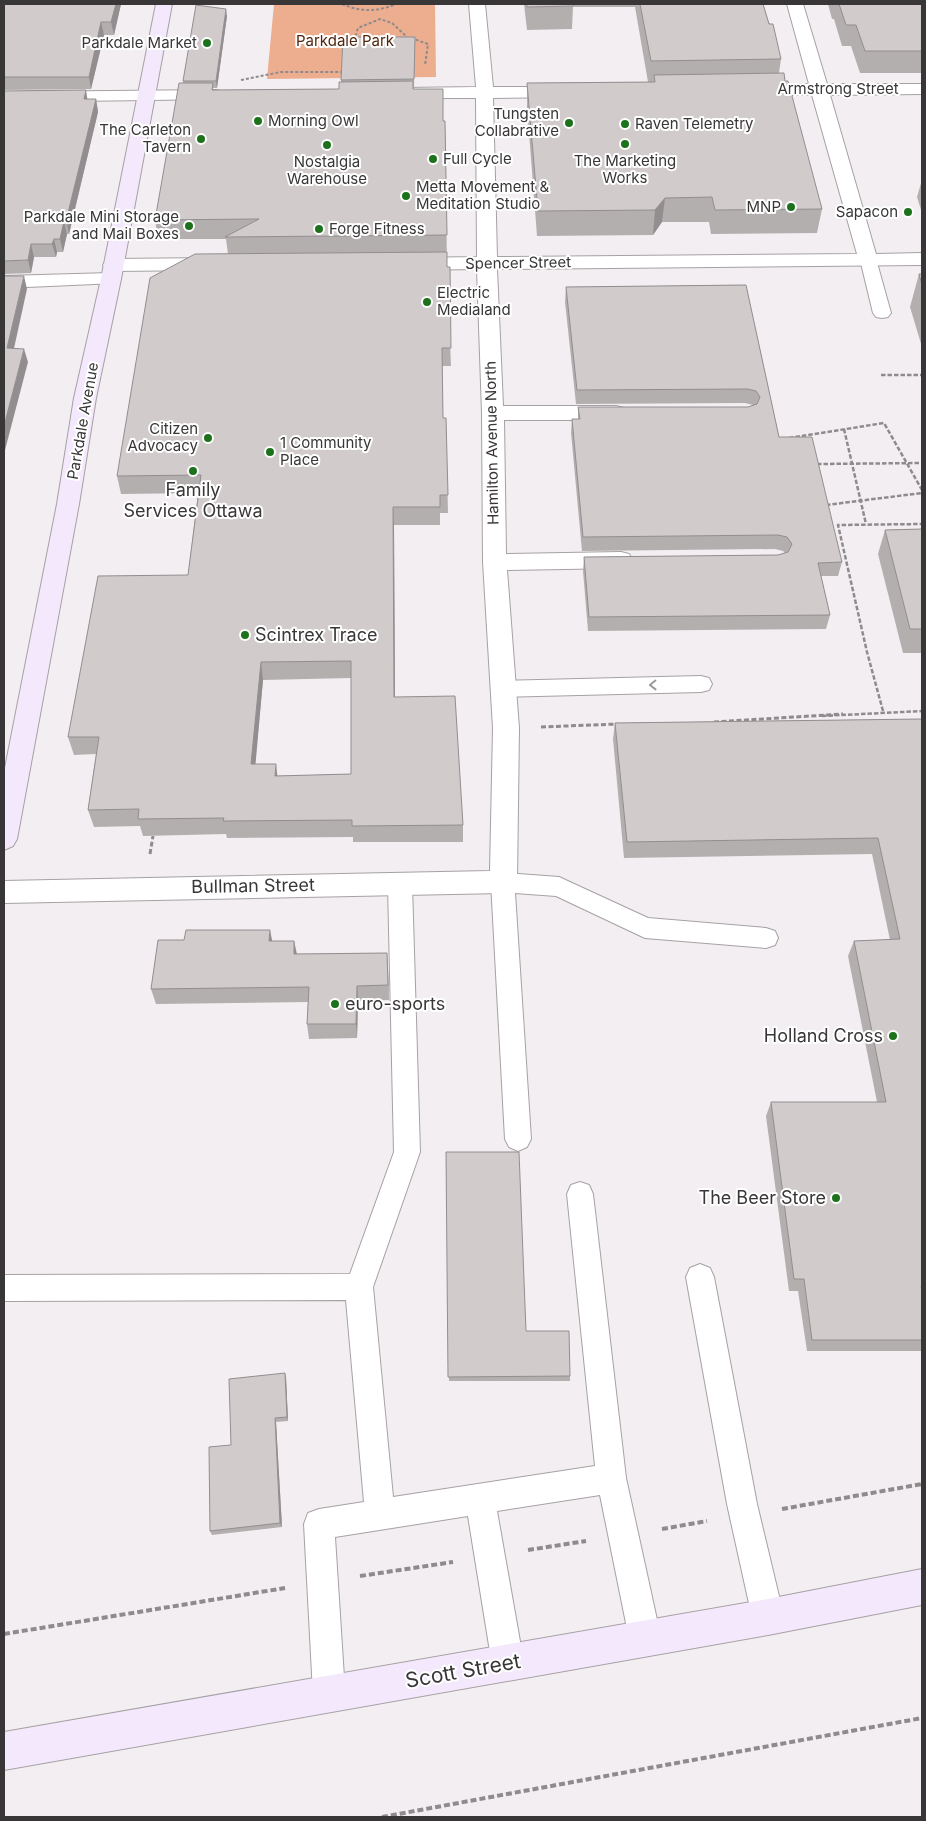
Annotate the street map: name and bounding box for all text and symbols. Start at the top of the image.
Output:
park label: Parkdale Park [296,31,395,50]
place label: Parkdale Market [82,33,197,52]
marker: Parkdale Market [201,37,213,49]
street label: Armstrong Street [777,79,899,98]
place label: Tungsten Collabrative [475,104,559,140]
place label: Morning Owl [268,111,359,130]
place label: Raven Telemetry [635,114,754,133]
marker: Morning Owl [252,115,264,127]
marker: Tungsten Collabrative [563,117,575,129]
marker: Raven Telemetry [619,118,631,130]
place label: The Carleton Tavern [99,120,191,156]
marker: The Carleton Tavern [195,133,207,145]
marker: The Marketing Works [619,138,631,150]
marker: Nostalgia Warehouse [321,139,333,151]
place label: Full Cycle [443,149,512,168]
place label: The Marketing Works [574,151,676,187]
place label: Nostalgia Warehouse [287,152,367,188]
marker: Full Cycle [427,153,439,165]
place label: Metta Movement & Meditation Studio [416,177,549,213]
marker: Metta Movement & Meditation Studio [400,190,412,202]
place label: MNP [747,197,781,216]
marker: MNP [785,201,797,213]
place label: Sapacon [836,202,898,221]
marker: Sapacon [902,206,914,218]
place label: Parkdale Mini Storage and Mail Boxes [24,207,179,243]
place label: Forge Fitness [329,219,425,238]
marker: Parkdale Mini Storage and Mail Boxes [183,220,195,232]
marker: Forge Fitness [313,223,325,235]
street label: Spencer Street [465,252,571,273]
place label: Electric Medialand [437,283,511,319]
marker: Electric Medialand [421,296,433,308]
street label: Parkdale Avenue [63,361,102,481]
street label: Hamilton Avenue North [481,361,502,525]
place label: Citizen Advocacy [127,419,199,455]
marker: Citizen Advocacy [202,432,214,444]
place label: 1 Community Place [280,433,372,469]
marker: 1 Community Place [264,446,276,458]
marker: Family Services Ottawa [187,465,199,477]
place label: Family Services Ottawa [123,479,263,521]
place label: Scintrex Trace [255,624,377,645]
marker: Scintrex Trace [239,629,251,641]
one-way arrow [648,680,656,690]
street label: Bullman Street [191,874,315,897]
place label: euro-sports [345,993,445,1014]
marker: euro-sports [329,998,341,1010]
place label: Holland Cross [764,1025,883,1046]
marker: Holland Cross [887,1030,899,1042]
place label: The Beer Store [699,1187,826,1208]
marker: The Beer Store [830,1192,842,1204]
street label: Scott Street [403,1648,523,1693]

